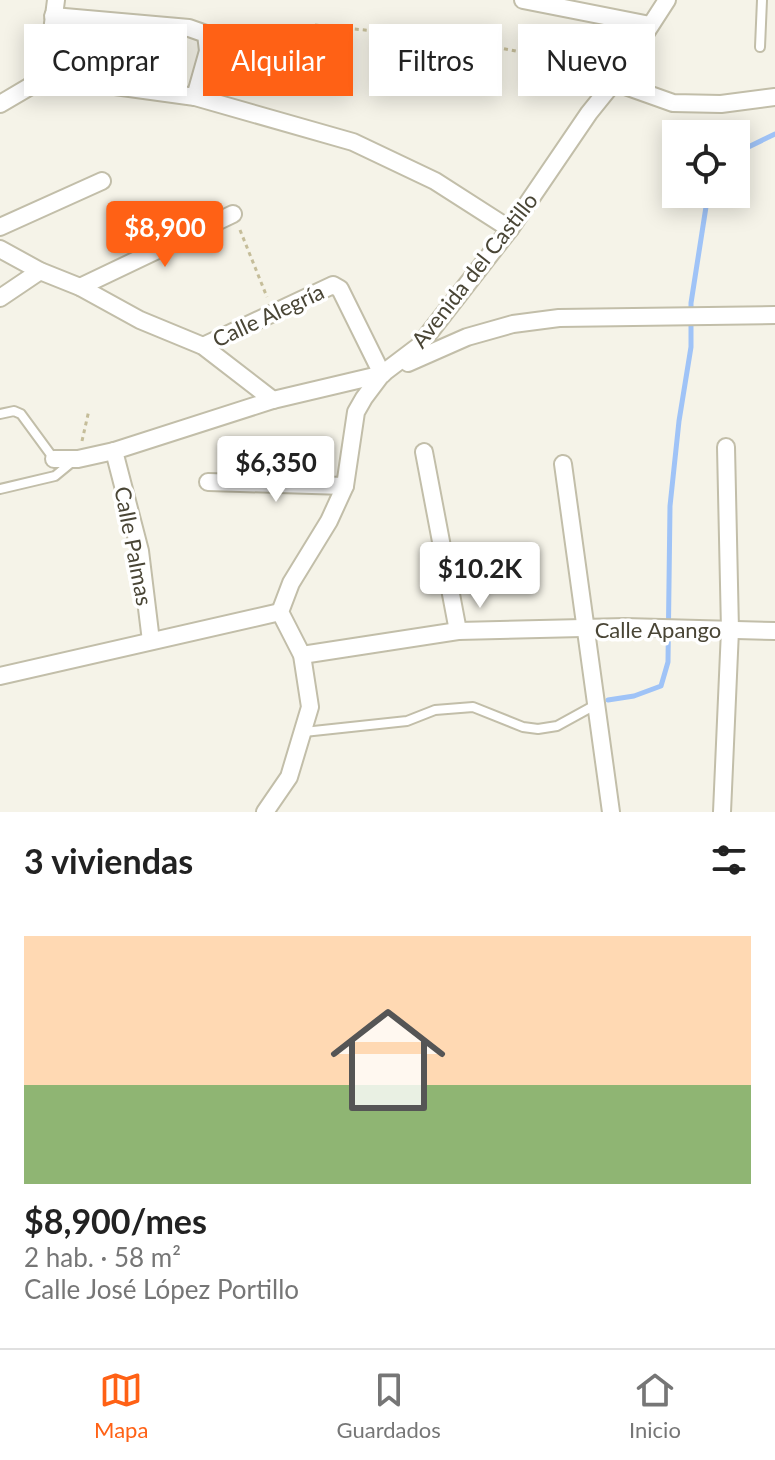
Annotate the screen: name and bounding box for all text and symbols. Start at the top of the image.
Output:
chip: Comprar [24,24,187,96]
chip: Alquilar [203,24,353,96]
chip: Filtros [369,24,502,96]
chip: Nuevo [518,24,655,96]
map controls [662,120,750,208]
button: locate [662,120,750,208]
street label: Avenida del Castillo [405,187,543,353]
pin: $8,900 [100,201,230,269]
text: $8,900 [124,211,206,243]
street label: Calle Alegría [208,277,328,353]
pin: $6,350 [211,436,341,504]
text: $6,350 [235,446,317,478]
street label: Calle Palmas [109,484,159,608]
pin: $10.2K [415,542,545,610]
text: $10.2K [438,552,522,584]
street label: Calle Apango [595,616,721,643]
icon: filters [707,838,751,882]
text: 3 viviendas [24,840,193,881]
icon: home [316,988,460,1132]
text: $8,900/mes [24,1200,207,1241]
text: 2 hab. · 58 m² [24,1241,181,1273]
text: Calle José López Portillo [24,1273,299,1305]
tab: Mapa [94,1368,148,1443]
tab: Guardados [337,1368,441,1443]
tab: Inicio [629,1368,681,1443]

